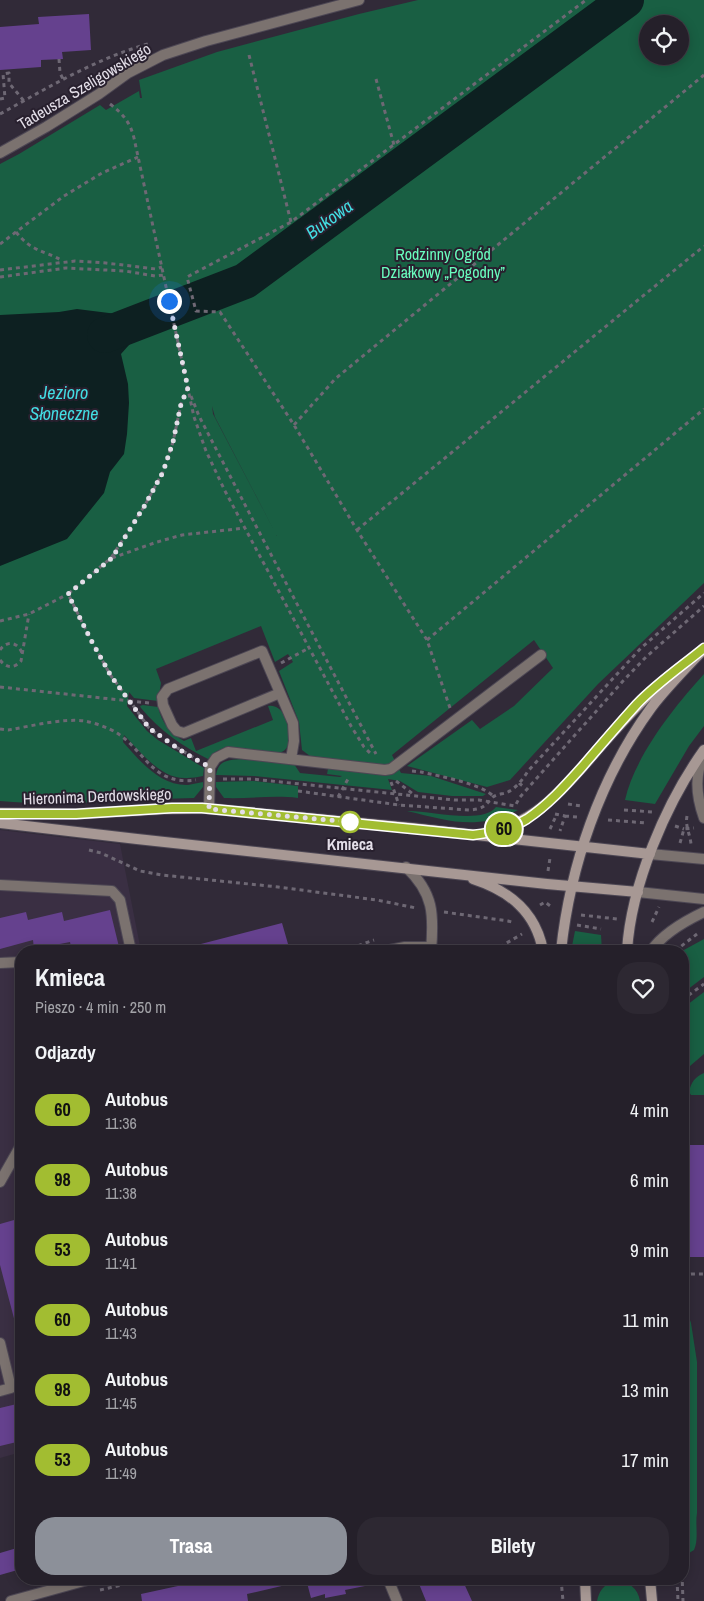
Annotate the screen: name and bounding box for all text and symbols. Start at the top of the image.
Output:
map controls [639,15,689,65]
button: locate [639,15,689,65]
street label: Tadeusza Szeligowskiego [13,37,155,135]
water label: Bukowa [300,193,358,245]
park label: Rodzinny Ogród Działkowy „Pogodny” [381,243,506,283]
your location [157,289,182,314]
water label: Jezioro Słoneczne [30,380,98,426]
street label: Hieronima Derdowskiego [22,782,172,810]
marker: Kmieca [339,811,361,833]
line badge: 60 [482,813,526,845]
text: 60 [496,816,512,841]
place label: Kmieca [327,833,374,855]
text: Kmieca [35,961,105,993]
button: heart [617,962,669,1014]
text: Pieszo · 4 min · 250 m [35,996,166,1018]
text: Odjazdy [35,1039,96,1065]
text: Autobus [105,1086,168,1112]
text: 60 [54,1097,71,1122]
text: 4 min [630,1097,669,1123]
text: 11:36 [105,1112,137,1134]
text: Autobus [105,1156,168,1182]
text: 98 [54,1167,71,1192]
text: 6 min [630,1167,669,1193]
text: 11:38 [105,1182,137,1204]
text: Autobus [105,1226,168,1252]
text: 53 [54,1237,71,1262]
text: 9 min [630,1237,669,1263]
text: 11:41 [105,1252,137,1274]
text: Autobus [105,1296,168,1322]
text: 60 [54,1307,71,1332]
text: 11 min [623,1307,669,1333]
text: 11:43 [105,1322,137,1344]
text: Autobus [105,1366,168,1392]
text: 98 [54,1377,71,1402]
text: 13 min [621,1377,669,1403]
text: 11:45 [105,1392,137,1414]
text: Autobus [105,1436,168,1462]
text: 53 [54,1447,71,1472]
text: 17 min [621,1447,669,1473]
text: 11:49 [105,1462,137,1484]
button: Trasa [35,1517,347,1575]
button: Bilety [357,1517,669,1575]

